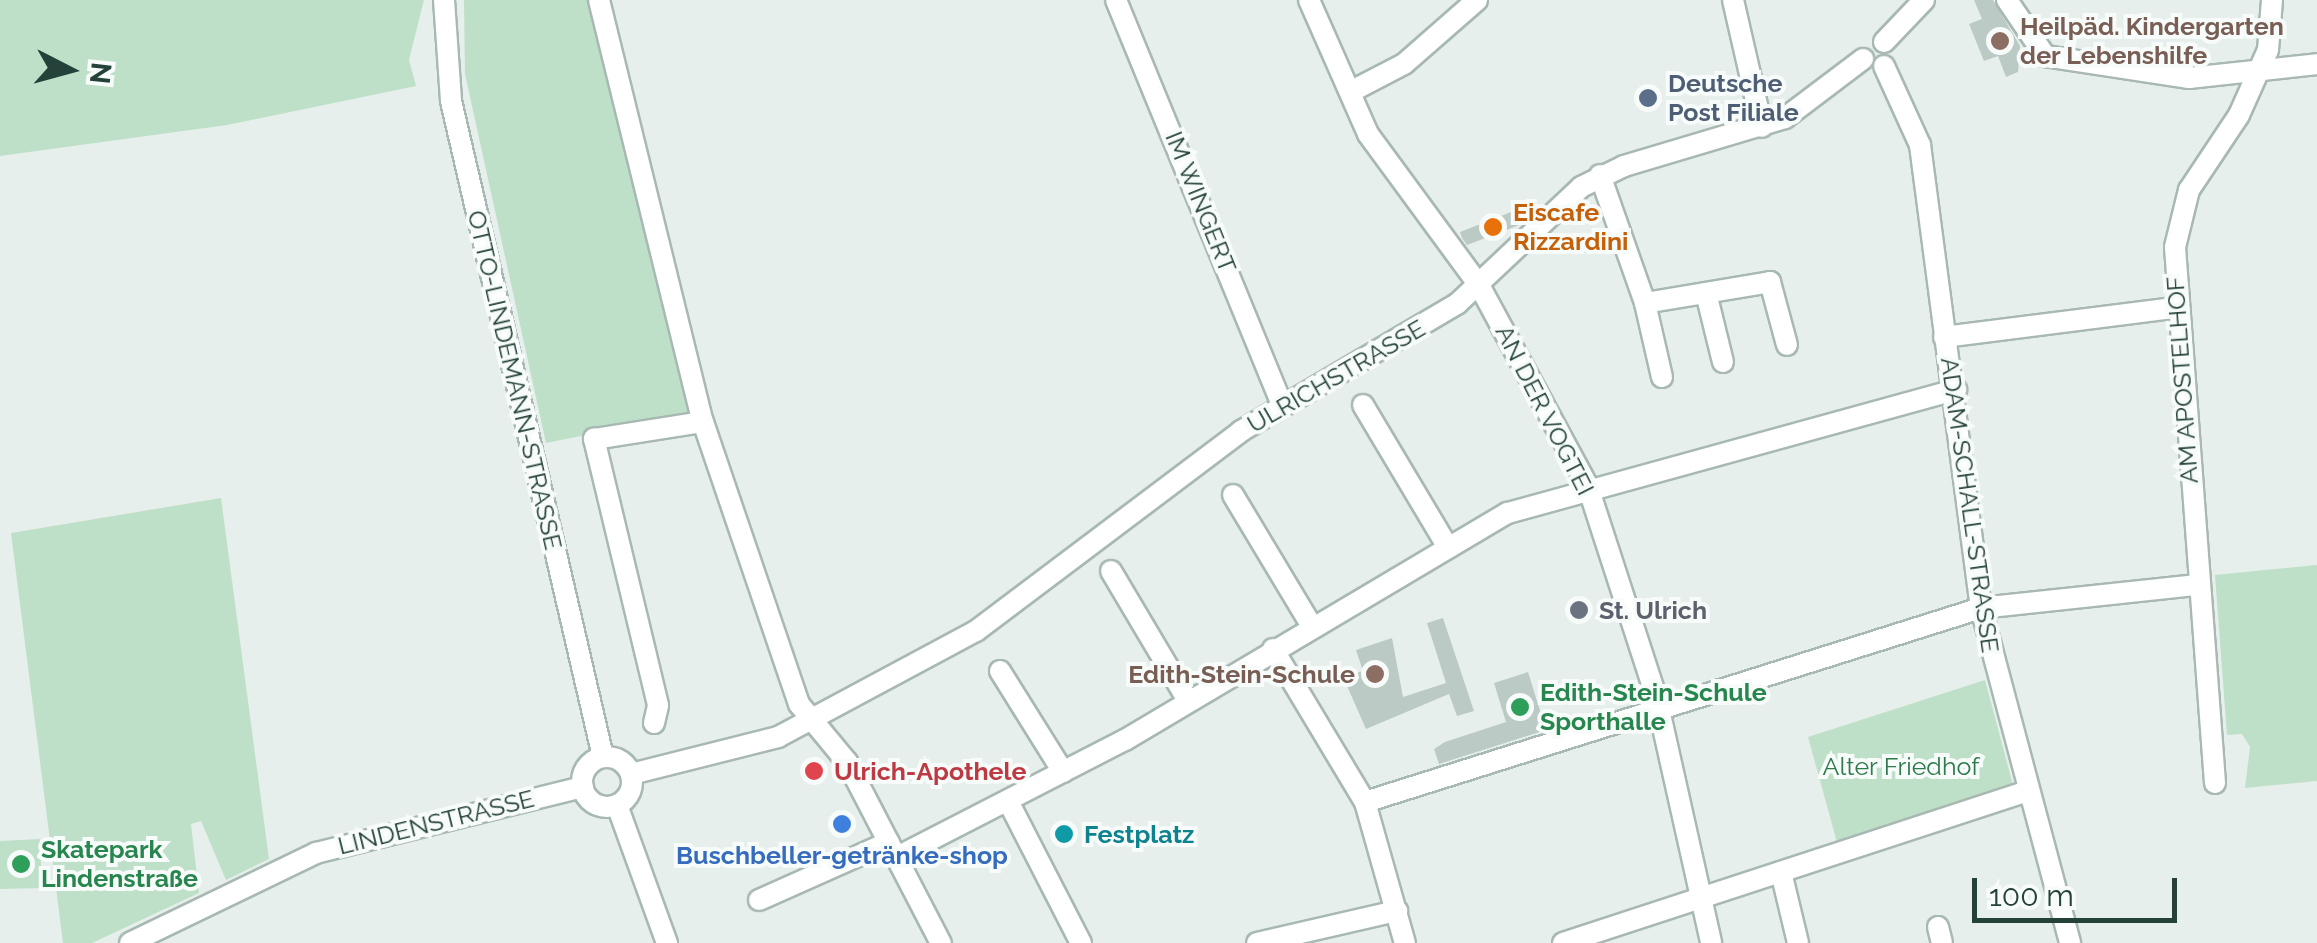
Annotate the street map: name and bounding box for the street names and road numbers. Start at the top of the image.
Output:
street label: IM WINGERT [1159,127,1243,277]
street label: OTTO-LINDEMANN-STRASSE [461,207,569,553]
street label: AM APOSTELHOF [2160,275,2204,485]
street label: ULRICHSTRASSE [1242,313,1430,439]
street label: AN DER VOGTEI [1489,320,1601,500]
street label: ADAM-SCHALL-STRASSE [1934,355,2006,655]
street label: LINDENSTRASSE [335,783,537,861]

